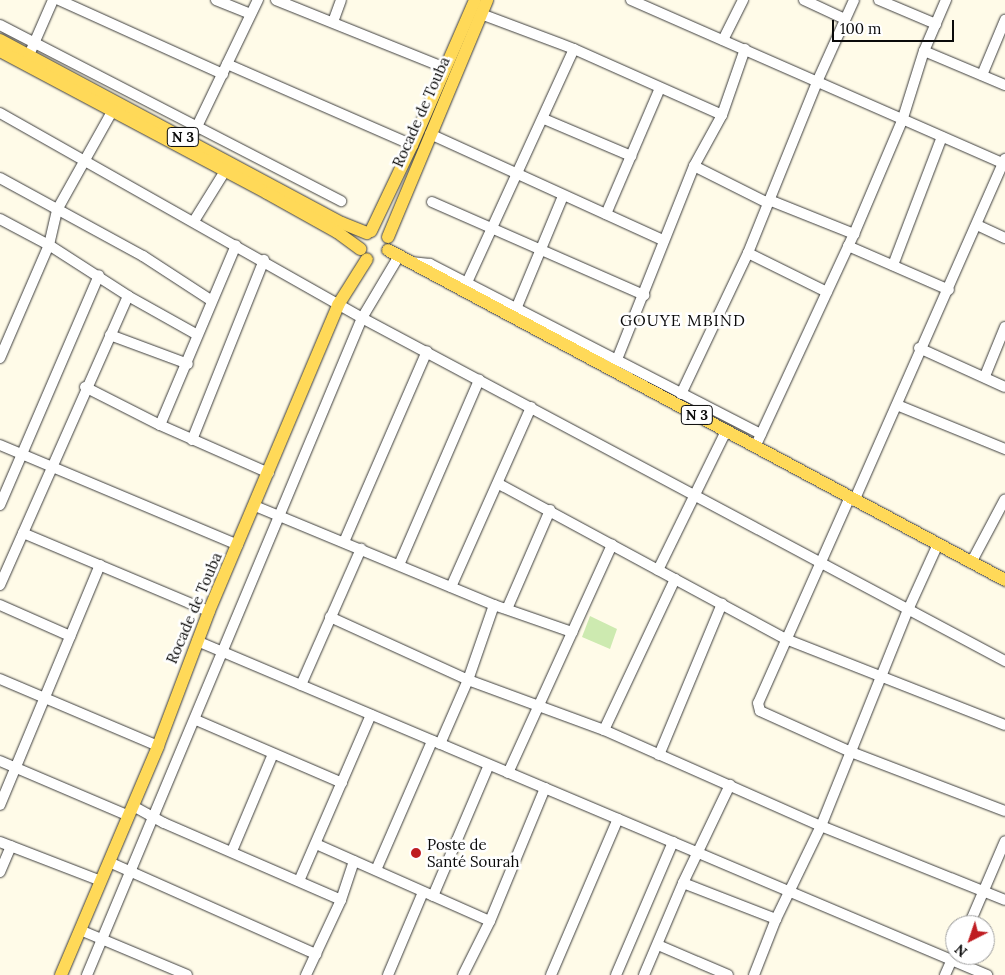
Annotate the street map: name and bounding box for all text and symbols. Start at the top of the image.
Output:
scale bar [835,10,958,42]
text: 100 m [840,19,881,38]
street label: Rocade de Touba [389,54,453,170]
road number: N 3 [167,125,199,148]
district label: GOUYE MBIND [619,310,747,330]
road number: N 3 [681,404,713,426]
street label: Rocade de Touba [162,550,226,666]
place label: Poste de Santé Sourah [427,835,519,870]
marker: Poste de Santé Sourah [409,846,423,860]
north arrow [945,915,995,965]
text: N [951,940,971,961]

